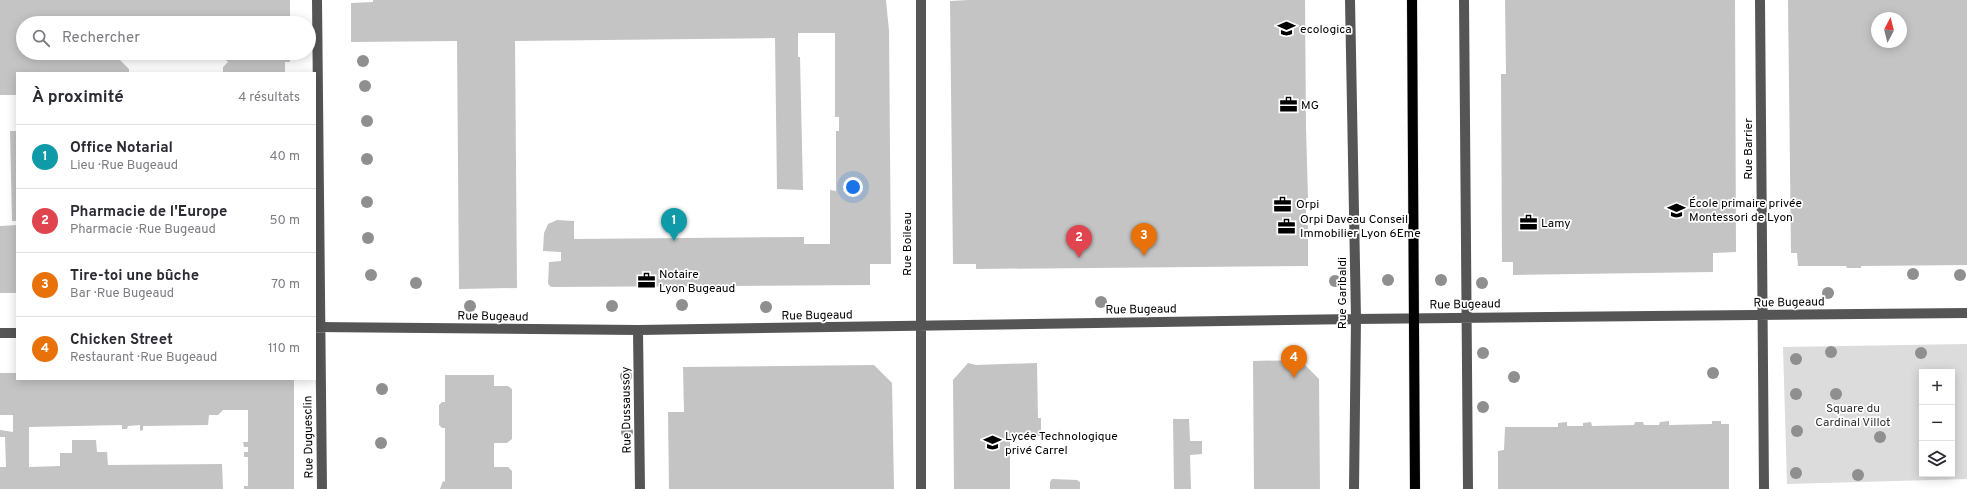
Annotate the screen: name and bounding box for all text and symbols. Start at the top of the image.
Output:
north arrow [1871,12,1907,48]
search box [16,16,316,60]
school or university icon: ecologica [1277,19,1297,39]
place label: ecologica [1300,22,1352,38]
icon: search [30,27,52,49]
text: Rechercher [62,29,140,48]
text: À proximité [32,87,124,109]
text: 4 résultats [238,90,300,106]
office icon: MG [1278,95,1298,115]
place label: MG [1301,98,1319,114]
street label: Rue Barrier [1741,118,1757,180]
text: Office Notarial [70,139,173,158]
text: 1 [42,149,48,165]
text: 40 m [270,149,300,165]
text: Lieu · Rue Bugeaud [70,158,178,174]
your location [843,177,863,197]
office icon: Orpi [1273,194,1293,214]
place label: École primaire privée Montessori de Lyon [1689,196,1802,226]
place label: Orpi [1296,197,1319,213]
school or university icon: École primaire privée Montessori de Lyon [1666,200,1686,220]
text: Pharmacie de l'Europe [70,203,227,222]
pin: 1 [661,208,687,241]
street label: Rue Boileau [900,212,916,276]
place label: Orpi Daveau Conseil Immobilier Lyon 6Eme [1300,212,1421,242]
text: 2 [41,213,49,229]
text: 50 m [270,213,300,229]
office icon: Lamy [1518,213,1538,233]
office icon: Orpi Daveau Conseil Immobilier Lyon 6Eme [1277,216,1297,236]
place label: Lamy [1541,216,1571,232]
text: Pharmacie · Rue Bugeaud [70,222,216,238]
pin: 3 [1131,223,1157,256]
pin: 2 [1066,225,1092,258]
street label: Rue Garibaldi [1335,257,1351,329]
text: Tire-toi une bûche [70,267,199,286]
place label: Notaire Lyon Bugeaud [659,267,735,297]
office icon: Notaire Lyon Bugeaud [636,271,656,291]
text: 3 [41,277,49,293]
text: 70 m [271,277,300,293]
text: Bar · Rue Bugeaud [70,286,174,302]
street label: Rue Bugeaud [1753,294,1825,312]
street label: Rue Bugeaud [1429,296,1501,314]
street label: Rue Bugeaud [1105,301,1177,319]
street label: Rue Bugeaud [781,307,853,325]
street label: Rue Bugeaud [457,308,529,326]
text: Chicken Street [70,331,173,350]
text: 4 [41,341,49,357]
text: 110 m [268,341,300,357]
pin: 4 [1281,345,1307,378]
text: Restaurant · Rue Bugeaud [70,350,217,366]
street label: Rue Dussaussoy [618,366,636,454]
map controls [1919,369,1955,477]
button: + [1919,369,1955,405]
street label: Rue Duguesclin [300,395,318,479]
park label: Square du Cardinal Villot [1815,401,1891,431]
button: − [1919,405,1955,441]
place label: Lycée Technologique privé Carrel [1005,429,1118,459]
school or university icon: Lycée Technologique privé Carrel [982,433,1002,453]
button: layers [1919,441,1955,477]

